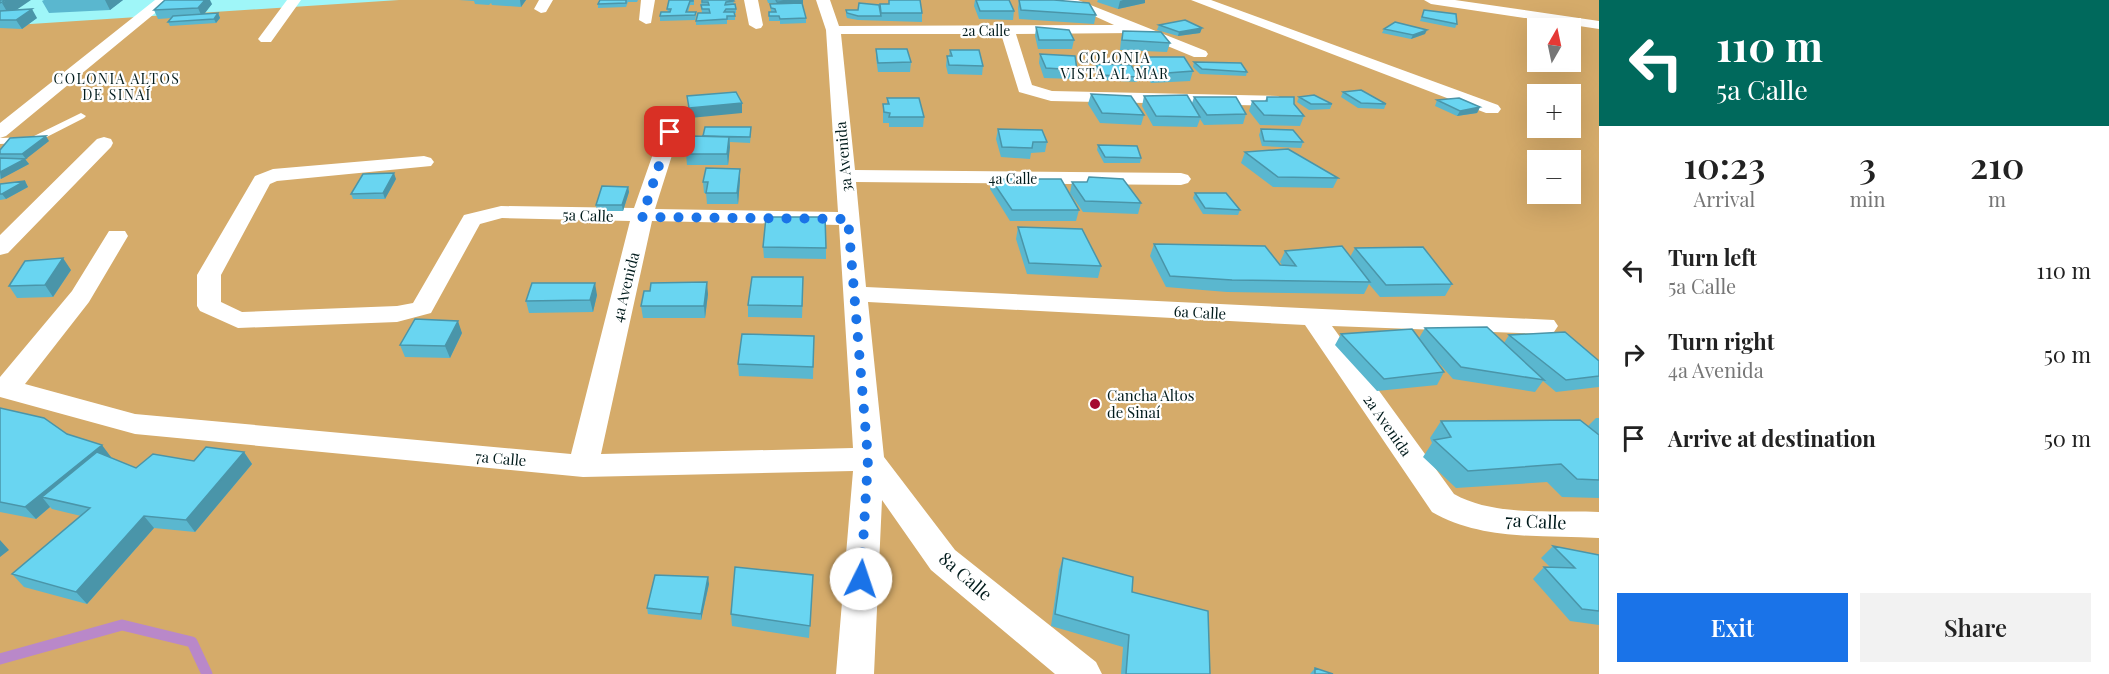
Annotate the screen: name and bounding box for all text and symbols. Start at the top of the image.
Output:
text: 110 m [1716,17,1823,73]
north arrow [1527,18,1581,72]
map controls [1527,18,1581,204]
street label: 2a Calle [962,21,1010,40]
icon: left [1617,24,1695,102]
district label: COLONIA VISTA AL MAR [1059,48,1170,83]
district label: COLONIA ALTOS DE SINAÍ [54,69,180,104]
text: 5a Calle [1716,71,1808,107]
button: + [1527,84,1581,138]
pin [644,106,695,157]
icon: arrive [653,115,686,148]
street label: 3a Avenida [830,120,856,193]
text: 10:23 [1683,140,1765,188]
text: 3 [1859,140,1876,188]
text: 210 [1970,140,2025,188]
button: − [1527,150,1581,204]
street label: 4a Calle [989,169,1037,188]
text: Arrival [1694,185,1755,212]
text: min [1850,185,1885,212]
text: m [1988,185,2006,212]
street label: 5a Calle [562,204,614,226]
text: Turn left [1668,242,1757,272]
street label: 4a Avenida [607,249,644,324]
icon: left [1617,254,1650,287]
text: 110 m [2037,255,2091,285]
text: 5a Calle [1668,272,1736,299]
street label: 6a Calle [1173,301,1227,323]
text: Turn right [1668,326,1774,356]
icon: right [1617,338,1650,371]
text: 50 m [2044,339,2091,369]
text: 4a Avenida [1668,356,1764,383]
place label: Cancha Altos de Sinaí [1107,385,1194,422]
street label: 2a Avenida [1359,390,1417,460]
marker: Cancha Altos de Sinaí [1088,397,1102,411]
icon: arrive [1617,422,1650,455]
text: Arrive at destination [1668,423,1876,453]
text: 50 m [2044,423,2091,453]
street label: 7a Calle [475,446,527,470]
street label: 7a Calle [1505,507,1567,535]
street label: 8a Calle [934,546,998,606]
position arrow [829,547,893,611]
button: Exit [1617,593,1848,662]
button: Share [1860,593,2091,662]

